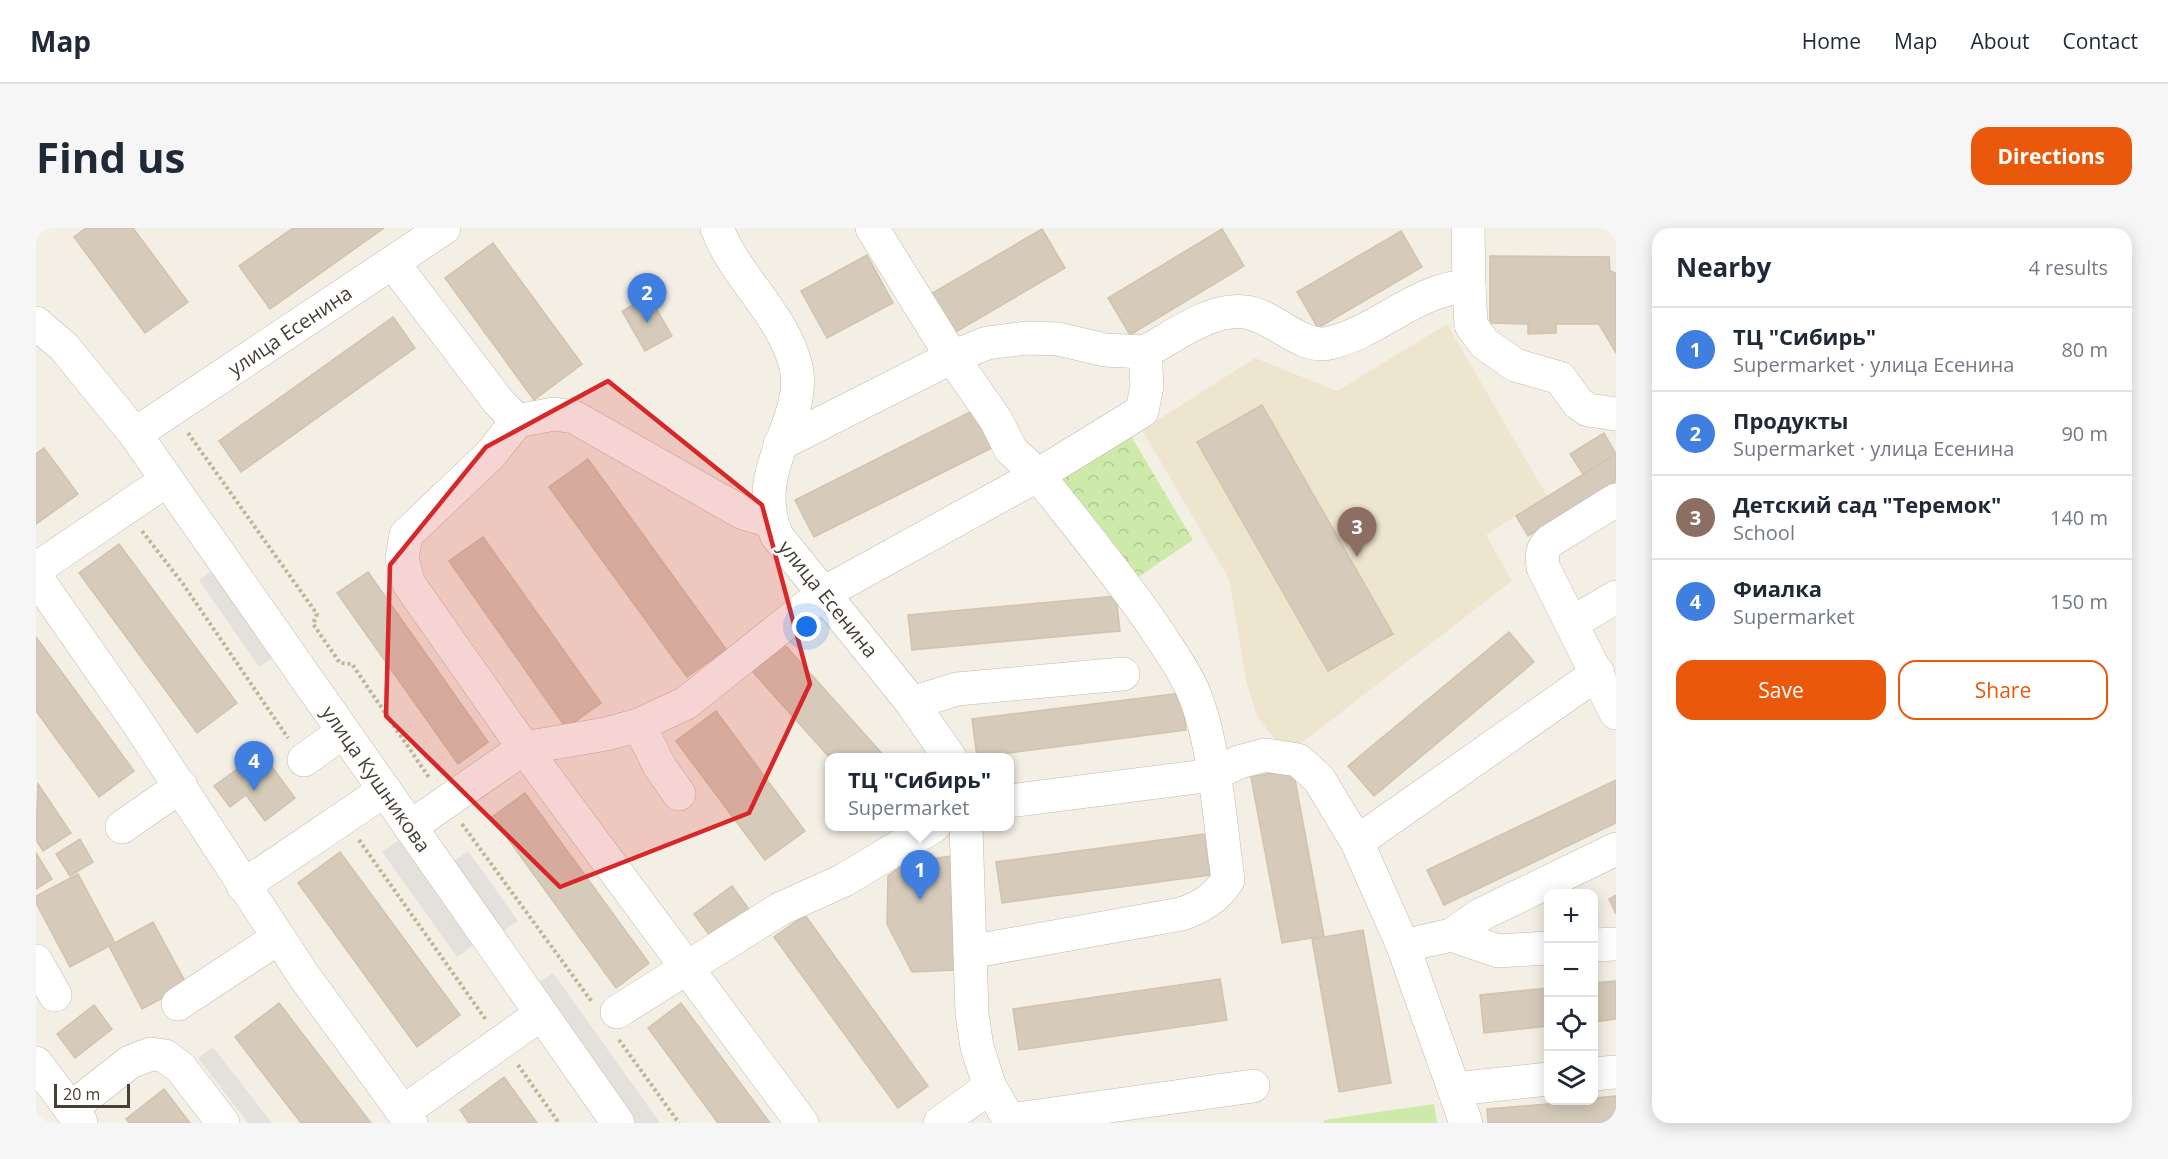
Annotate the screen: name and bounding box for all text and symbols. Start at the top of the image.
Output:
text: Map [30,22,91,60]
text: Home [1802,27,1861,55]
text: Map [1894,27,1937,55]
text: About [1970,27,2030,55]
text: Contact [2063,27,2138,55]
button: Directions [1971,127,2132,185]
text: Find us [36,128,185,185]
text: Nearby [1676,249,1771,285]
text: 4 results [2028,254,2108,281]
pin: 2 [628,274,666,323]
street label: улица Есенина [222,279,357,382]
text: ТЦ "Сибирь" [1733,321,1876,351]
text: 1 [1690,336,1701,363]
text: 80 m [2061,336,2108,363]
text: Supermarket · улица Есенина [1733,351,2014,378]
text: Продукты [1733,405,1849,435]
text: 2 [1690,420,1701,447]
text: 90 m [2061,420,2108,447]
text: Supermarket · улица Есенина [1733,435,2014,462]
text: Детский сад "Теремок" [1733,489,2002,519]
text: 3 [1690,504,1701,531]
text: 140 m [2050,504,2108,531]
pin: 3 [1338,508,1376,557]
text: School [1733,519,1795,546]
street label: улица Есенина [773,534,884,663]
text: Фиалка [1733,573,1822,603]
text: 4 [1690,588,1701,615]
text: 150 m [2050,588,2108,615]
text: Supermarket [1733,603,1855,630]
your location [792,612,821,641]
button: Save [1676,660,1886,720]
button: Share [1898,660,2108,720]
street label: улица Кушникова [316,700,437,857]
pin: 4 [234,742,274,791]
popup [825,753,1014,831]
text: ТЦ "Сибирь" [848,764,991,794]
text: Supermarket [848,794,969,821]
pin: 1 [900,850,940,900]
map controls [1544,889,1598,1105]
button: + [1544,889,1598,943]
button: − [1544,943,1598,997]
button: locate [1544,997,1598,1051]
button: layers [1544,1051,1598,1105]
scale bar [54,1081,130,1108]
text: 20 m [63,1083,100,1105]

